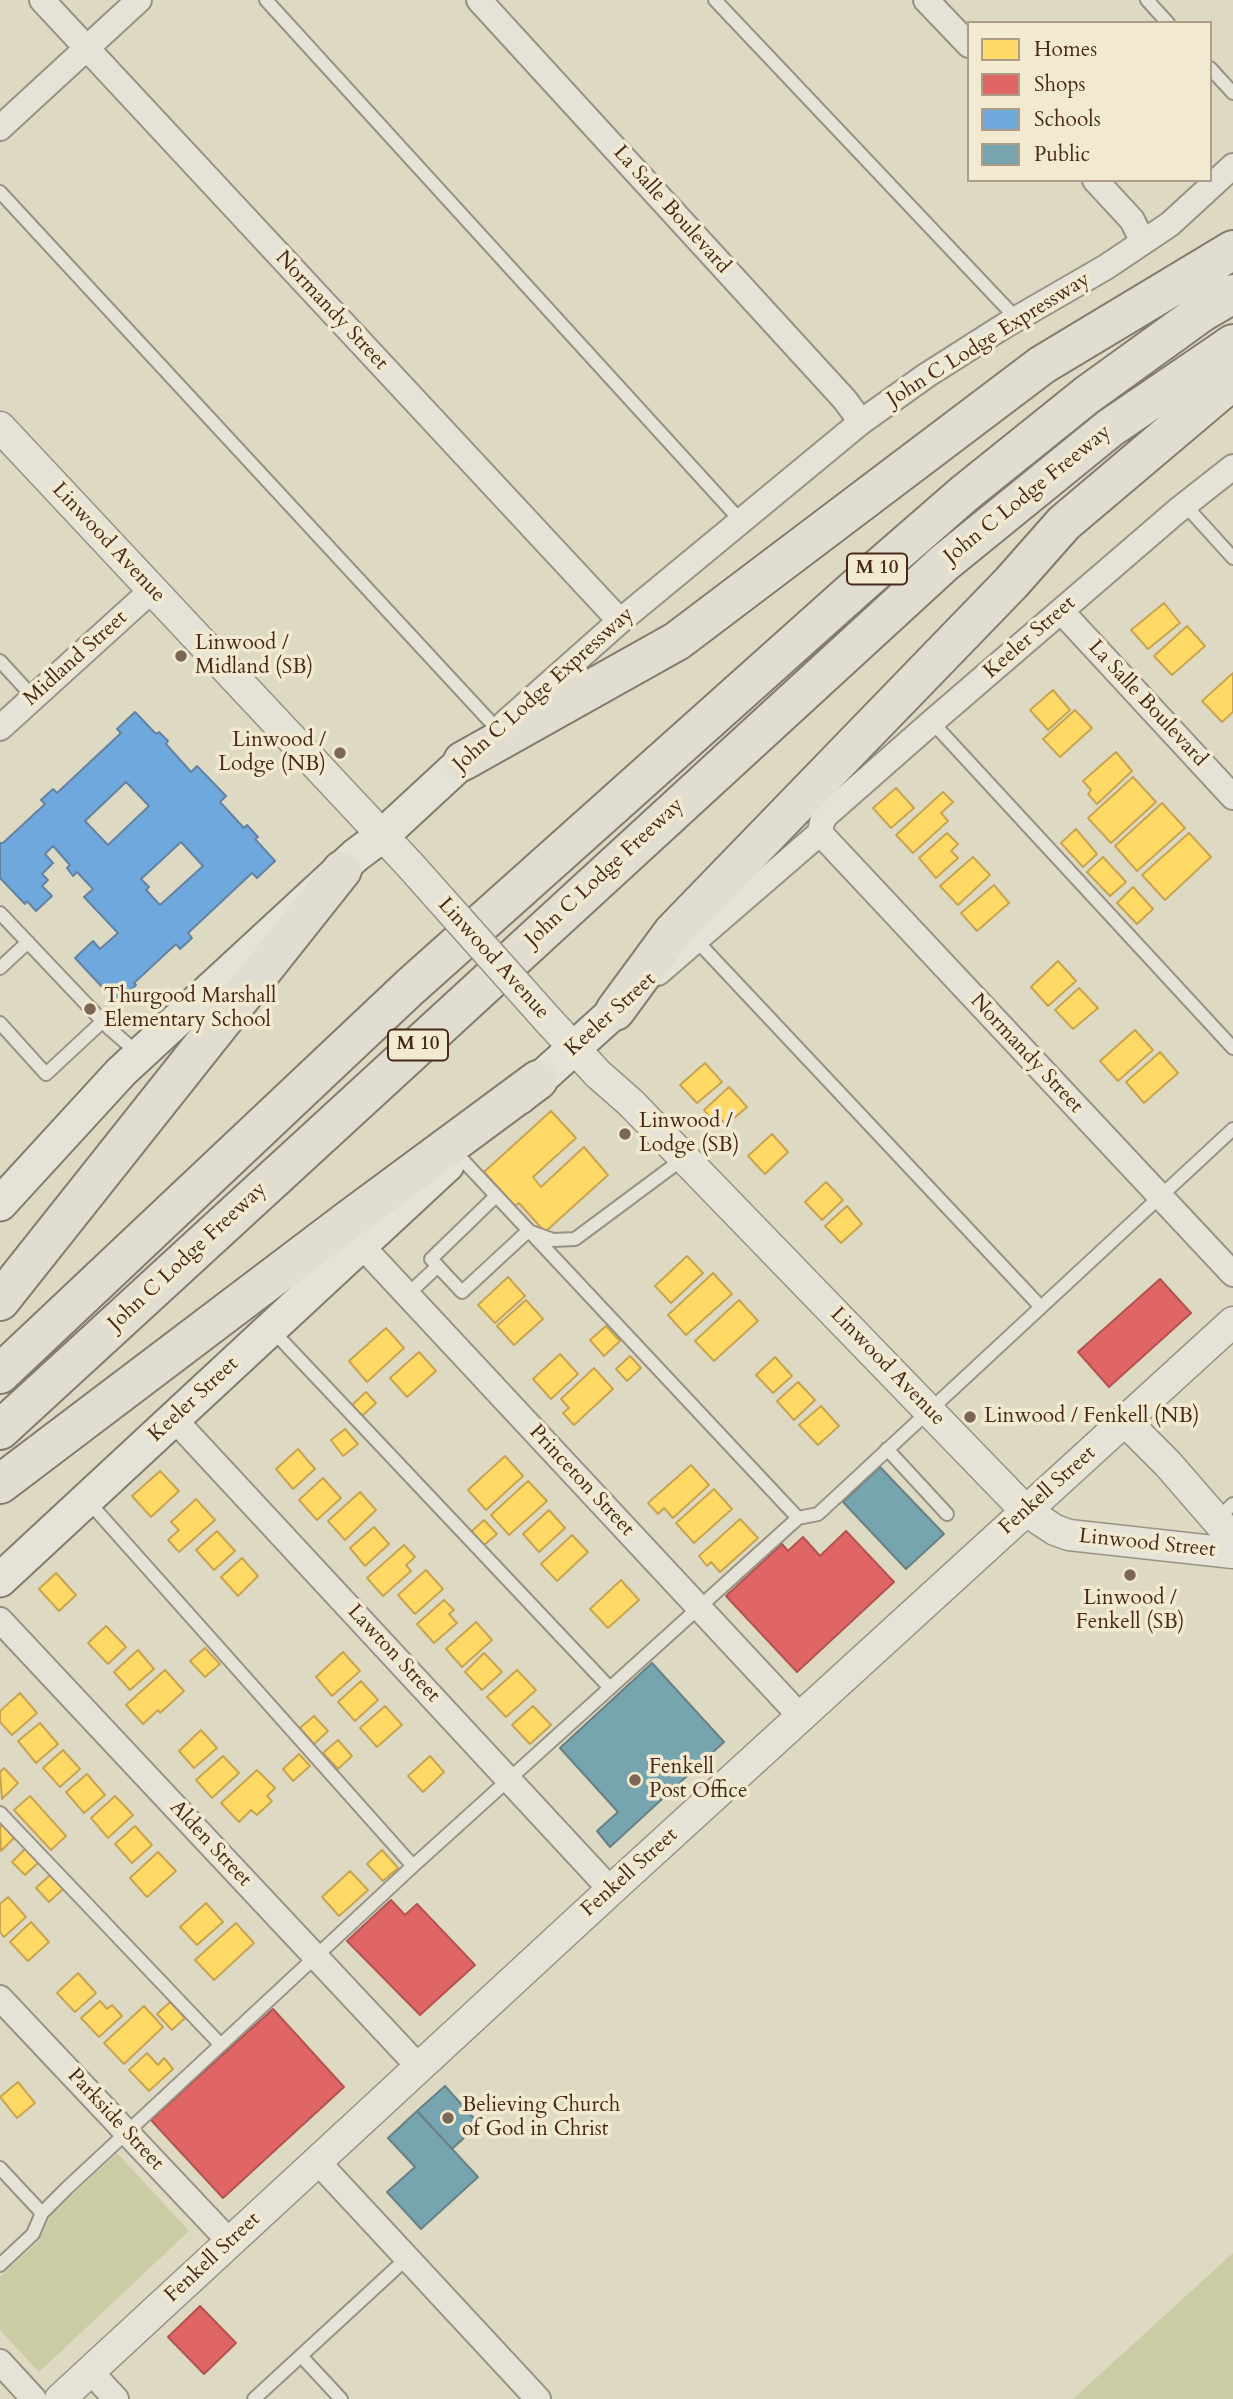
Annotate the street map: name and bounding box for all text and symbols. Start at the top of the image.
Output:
legend [967,21,1212,182]
text: Homes [1034,35,1097,64]
text: Shops [1034,70,1086,99]
text: Schools [1034,105,1101,134]
text: Public [1034,140,1090,169]
street label: La Salle Boulevard [607,141,735,279]
street label: Normandy Street [269,246,393,376]
street label: John C Lodge Expressway [883,267,1095,413]
street label: John C Lodge Freeway [940,420,1116,570]
street label: Linwood Avenue [46,478,170,608]
road number: M 10 [847,554,907,584]
street label: Keeler Street [979,591,1081,685]
street label: John C Lodge Expressway [449,602,639,778]
street label: Midland Street [19,606,133,712]
place label: Linwood / Midland (SB) [195,631,313,681]
street label: La Salle Boulevard [1082,636,1212,772]
marker: Linwood / Midland (SB) [173,648,189,664]
place label: Linwood / Lodge (NB) [218,728,326,778]
marker: Linwood / Lodge (NB) [332,745,348,761]
street label: John C Lodge Freeway [521,793,689,953]
street label: Linwood Avenue [432,893,554,1025]
street label: Keeler Street [560,968,662,1062]
place label: Thurgood Marshall Elementary School [104,984,276,1034]
street label: Normandy Street [964,989,1088,1119]
marker: Thurgood Marshall Elementary School [82,1001,98,1017]
road number: M 10 [388,1030,448,1060]
place label: Linwood / Lodge (SB) [639,1109,739,1159]
marker: Linwood / Lodge (SB) [617,1126,633,1142]
street label: John C Lodge Freeway [104,1177,272,1337]
street label: Linwood Avenue [824,1302,950,1432]
street label: Keeler Street [144,1352,244,1448]
place label: Linwood / Fenkell (NB) [984,1404,1199,1430]
marker: Linwood / Fenkell (NB) [962,1409,978,1425]
street label: Princeton Street [523,1420,639,1542]
street label: Fenkell Street [995,1441,1101,1541]
street label: Linwood Street [1077,1524,1217,1564]
marker: Linwood / Fenkell (SB) [1122,1567,1138,1583]
place label: Linwood / Fenkell (SB) [1076,1586,1184,1636]
street label: Lawton Street [341,1600,445,1708]
place label: Fenkell Post Office [649,1755,747,1805]
marker: Fenkell Post Office [627,1772,643,1788]
street label: Alden Street [164,1796,256,1892]
street label: Fenkell Street [577,1823,683,1923]
street label: Parkside Street [61,2064,169,2176]
place label: Believing Church of God in Christ [462,2093,620,2143]
marker: Believing Church of God in Christ [440,2110,456,2126]
street label: Fenkell Street [160,2208,266,2308]

